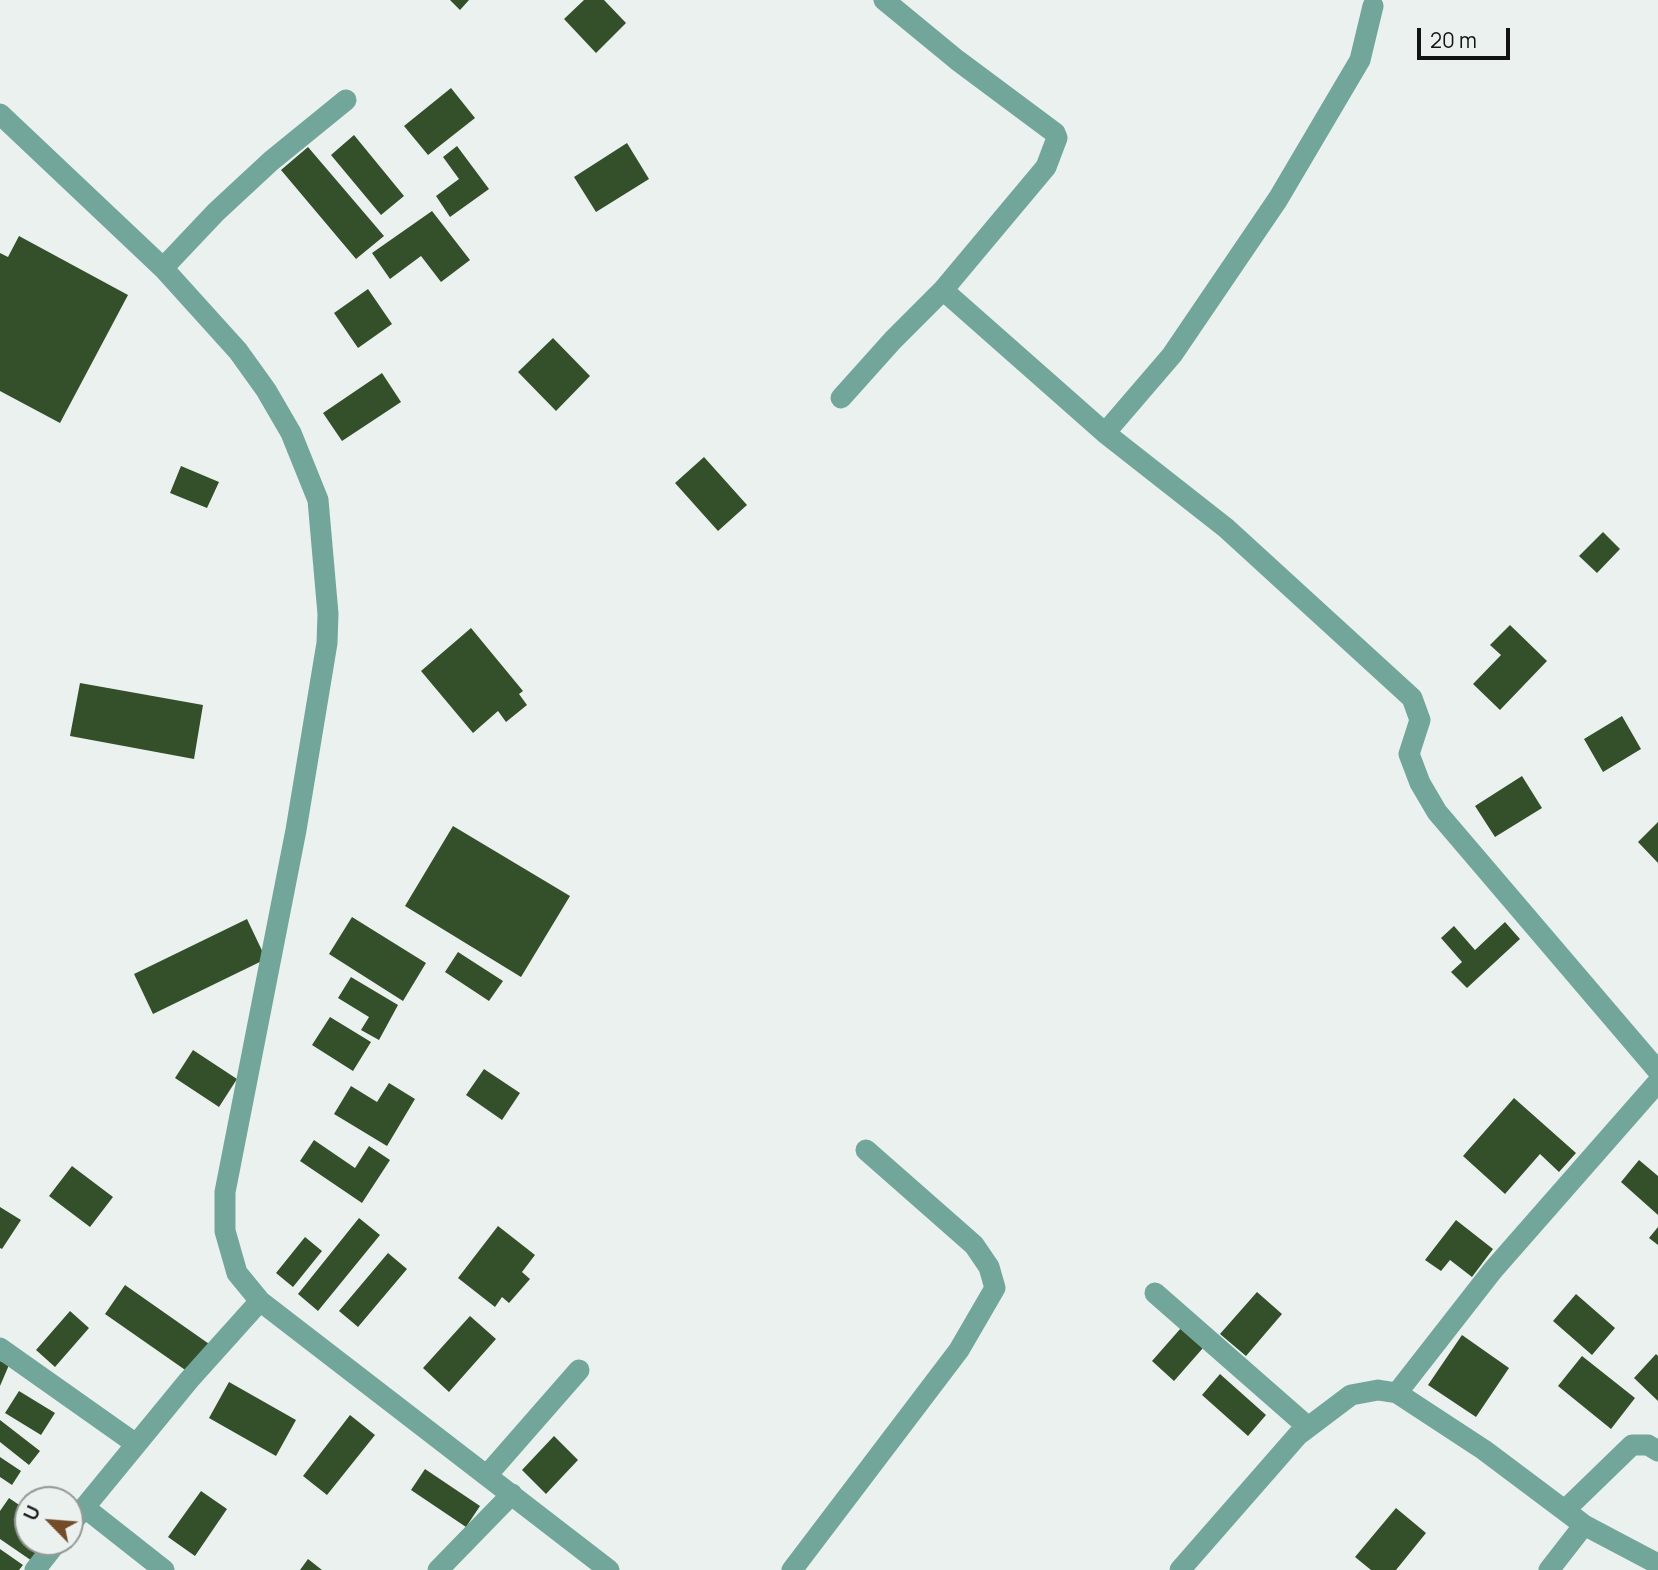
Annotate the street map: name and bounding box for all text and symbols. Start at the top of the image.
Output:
scale bar [1420,14,1513,58]
text: 20 m [1430,26,1477,54]
north arrow [14,1486,84,1556]
text: U [17,1501,46,1525]

